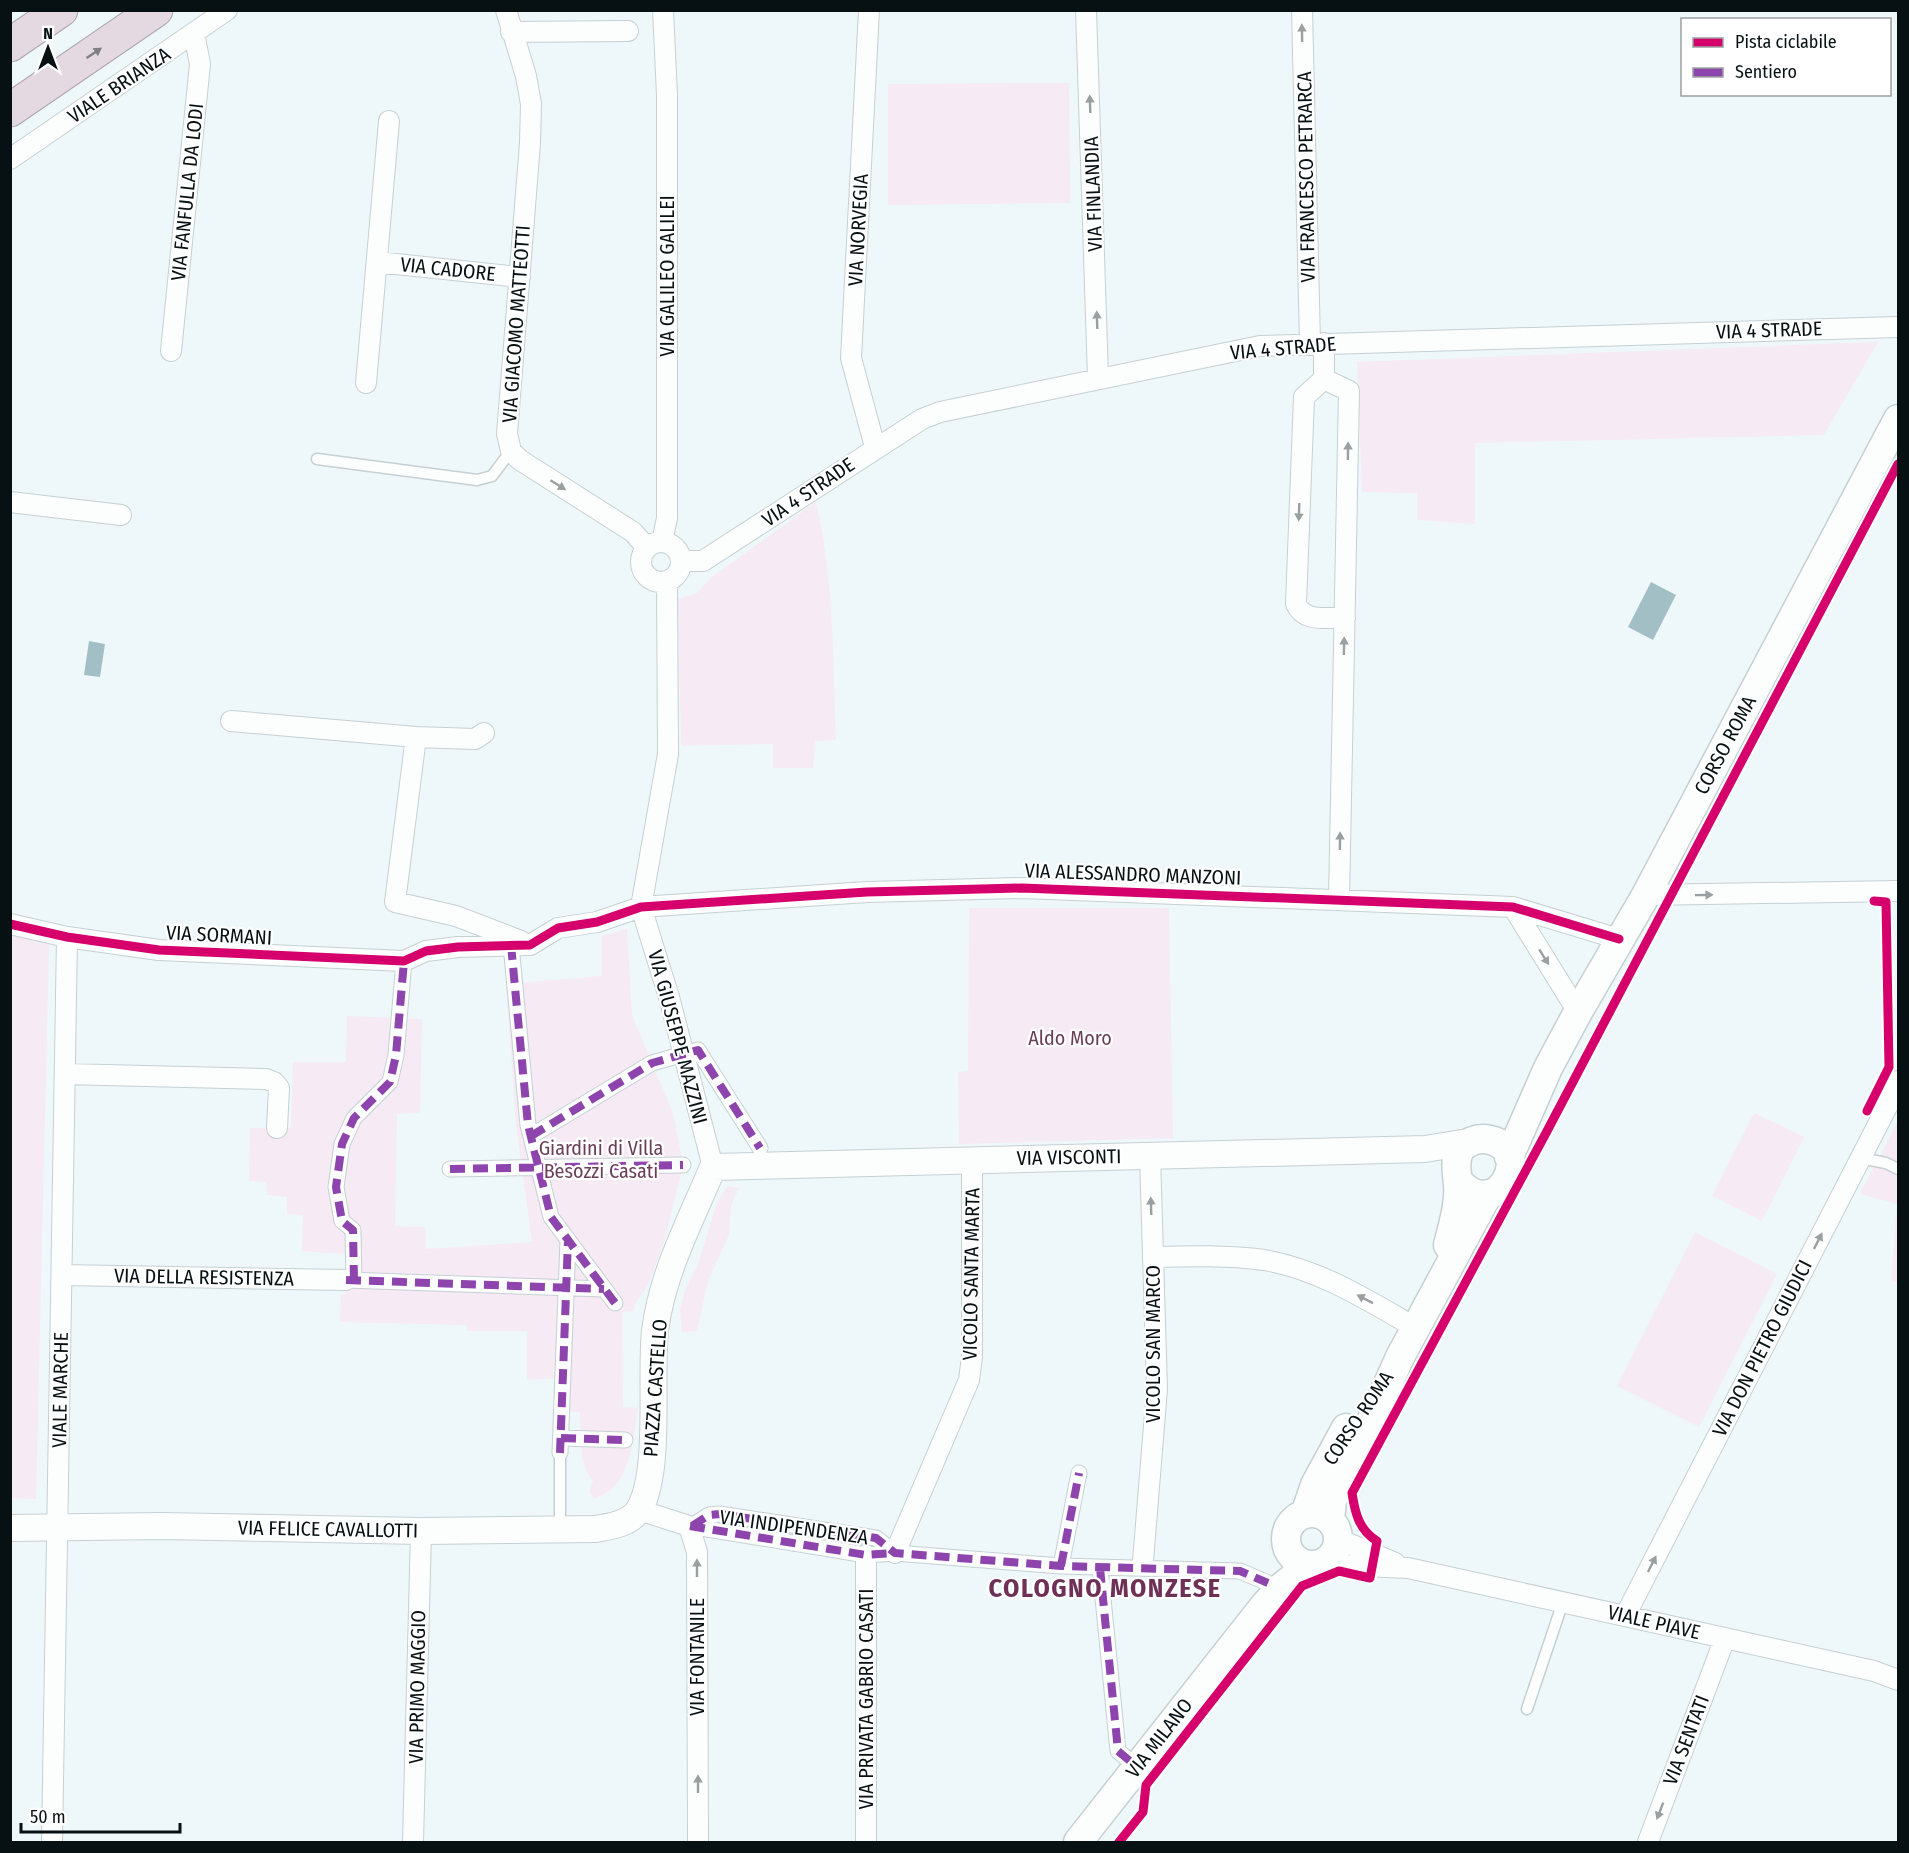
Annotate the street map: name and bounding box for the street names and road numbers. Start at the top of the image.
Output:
street label: VIALE BRIANZA [63,42,175,128]
street label: VIA FRANCESCO PETRARCA [1292,71,1320,283]
street label: VIA FANFULLA DA LODI [166,102,208,282]
street label: VIA FINLANDIA [1079,135,1107,252]
street label: VIA NORVEGIA [843,173,873,287]
street label: VIA GALILEO GALILEI [655,195,679,357]
street label: VIA GIACOMO MATTEOTTI [497,224,535,424]
street label: VIA CADORE [399,252,497,286]
street label: VIA 4 STRADE [1716,316,1822,344]
street label: VIA 4 STRADE [1229,331,1337,365]
street label: VIA 4 STRADE [757,452,859,532]
street label: CORSO ROMA [1689,691,1761,798]
street label: VIA ALESSANDRO MANZONI [1024,858,1242,890]
street label: VIA SORMANI [165,920,273,950]
street label: VIA GIUSEPPE MAZZINI [643,947,713,1127]
street label: VIA VISCONTI [1016,1144,1122,1170]
street label: VICOLO SANTA MARTA [957,1187,985,1361]
street label: VIA DON PIETRO GIUDICI [1707,1256,1817,1440]
street label: VIA DELLA RESISTENZA [114,1263,295,1291]
street label: VICOLO SAN MARCO [1141,1265,1165,1423]
street label: PIAZZA CASTELLO [638,1318,672,1458]
street label: VIALE MARCHE [47,1332,73,1448]
street label: CORSO ROMA [1318,1366,1398,1470]
street label: VIA INDIPENDENZA [718,1505,870,1549]
street label: VIA FELICE CAVALLOTTI [238,1515,418,1543]
street label: VIA PRIVATA GABRIO CASATI [854,1589,878,1809]
street label: VIA FONTANILE [685,1598,709,1716]
street label: VIALE PIAVE [1605,1600,1703,1644]
street label: VIA PRIMO MAGGIO [404,1610,430,1764]
street label: VIA SENTATI [1658,1692,1714,1788]
street label: VIA MILANO [1121,1694,1197,1782]

